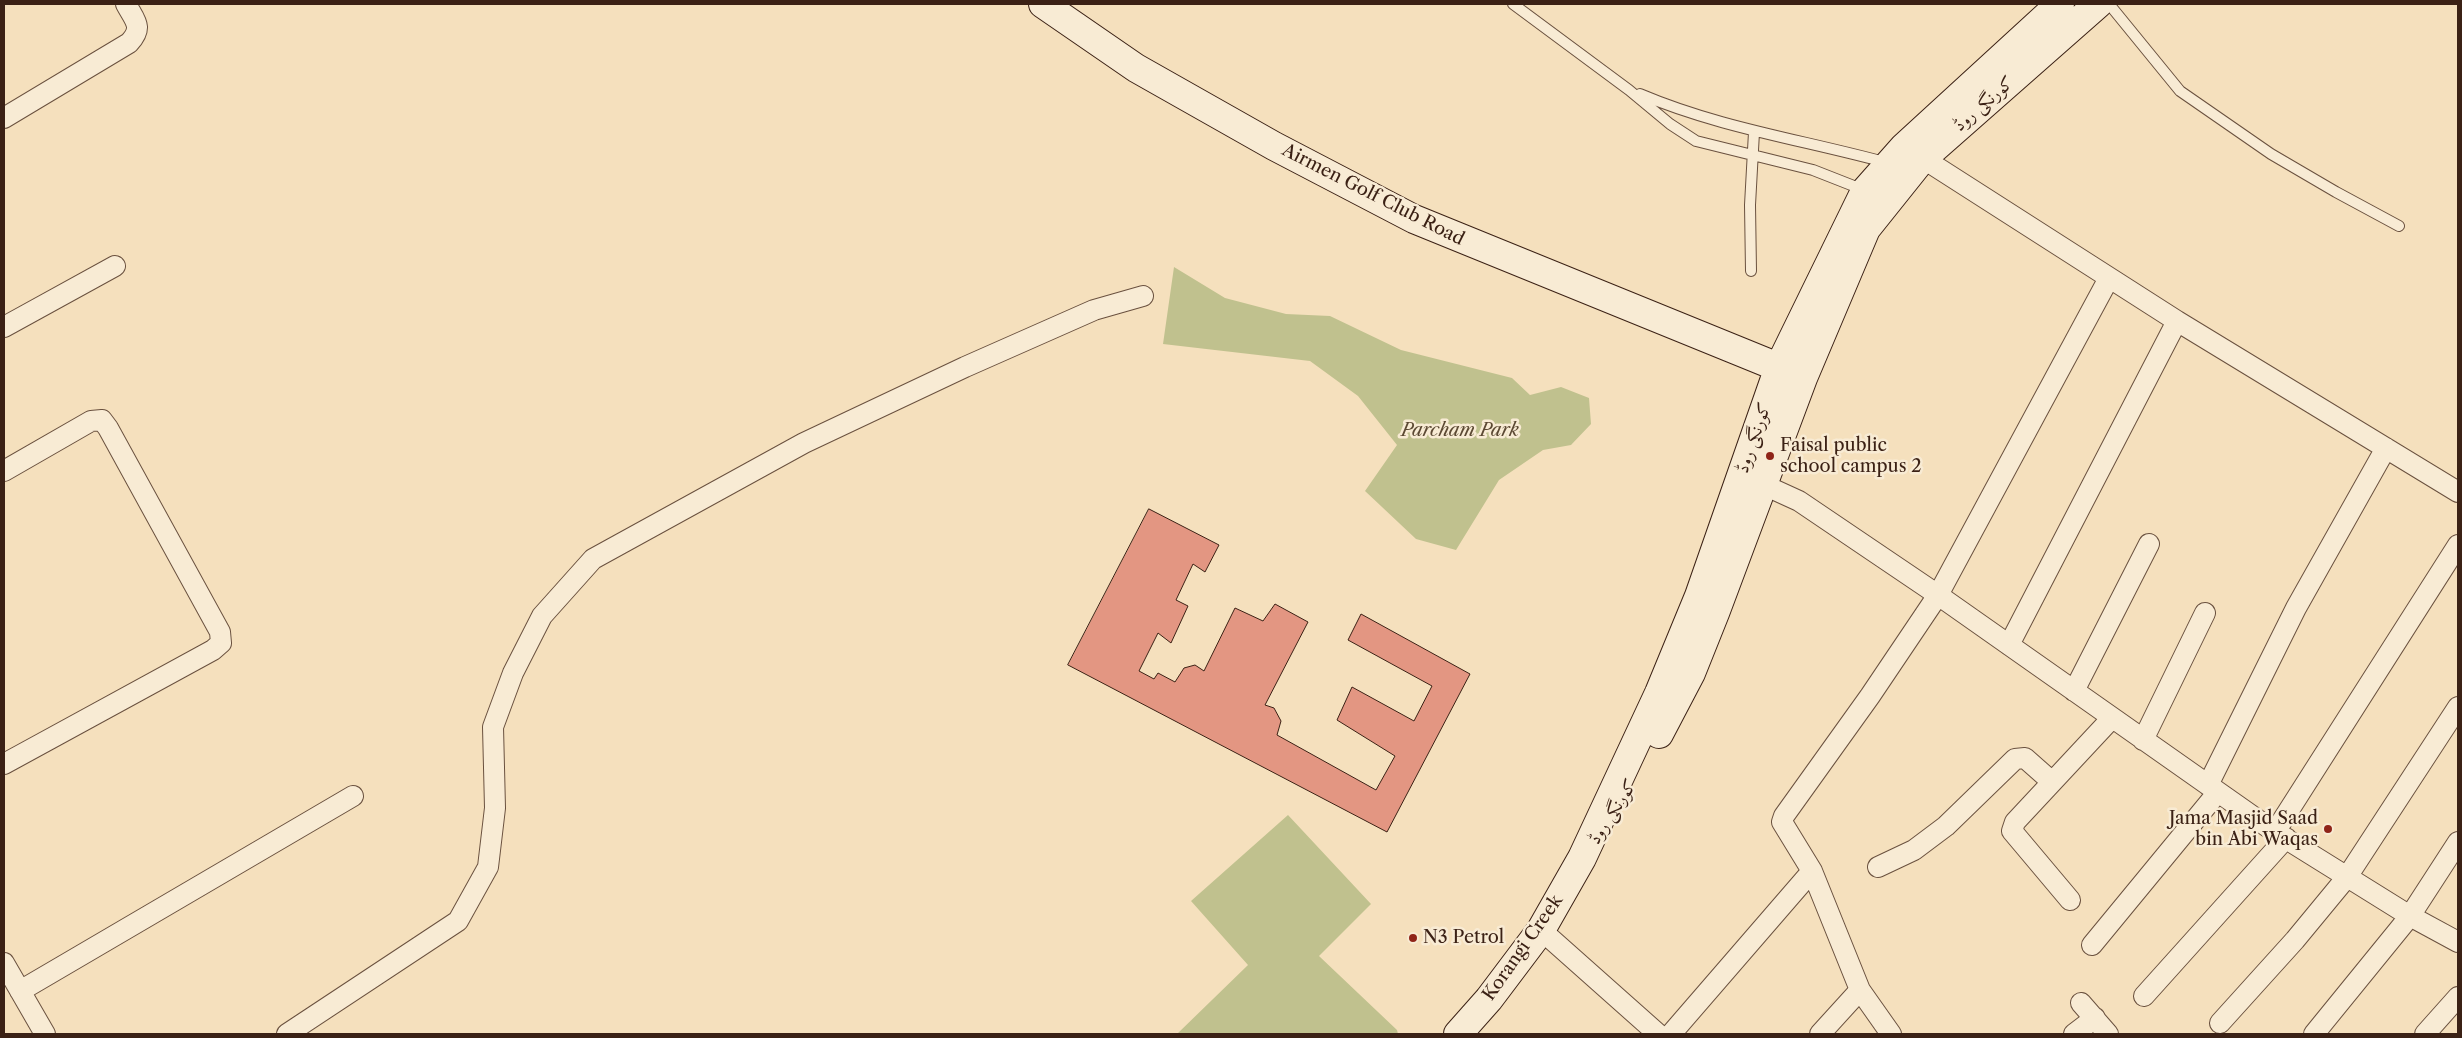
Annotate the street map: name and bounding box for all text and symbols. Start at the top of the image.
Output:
street label: کورنگی روڈ [1949,72,2019,136]
street label: Airmen Golf Club Road [1278,140,1468,250]
street label: کورنگی روڈ [1732,400,1776,476]
park label: Parcham Park [1401,420,1519,442]
place label: Faisal public school campus 2 [1780,435,1922,478]
marker: Faisal public school campus 2 [1764,450,1776,462]
street label: کورنگی روڈ [1584,775,1642,849]
place label: Jama Masjid Saad bin Abi Waqas [2169,808,2318,851]
marker: Jama Masjid Saad bin Abi Waqas [2322,823,2334,835]
street label: Korangi Creek [1479,891,1567,1005]
place label: N3 Petrol [1423,927,1504,949]
marker: N3 Petrol [1407,932,1419,944]

